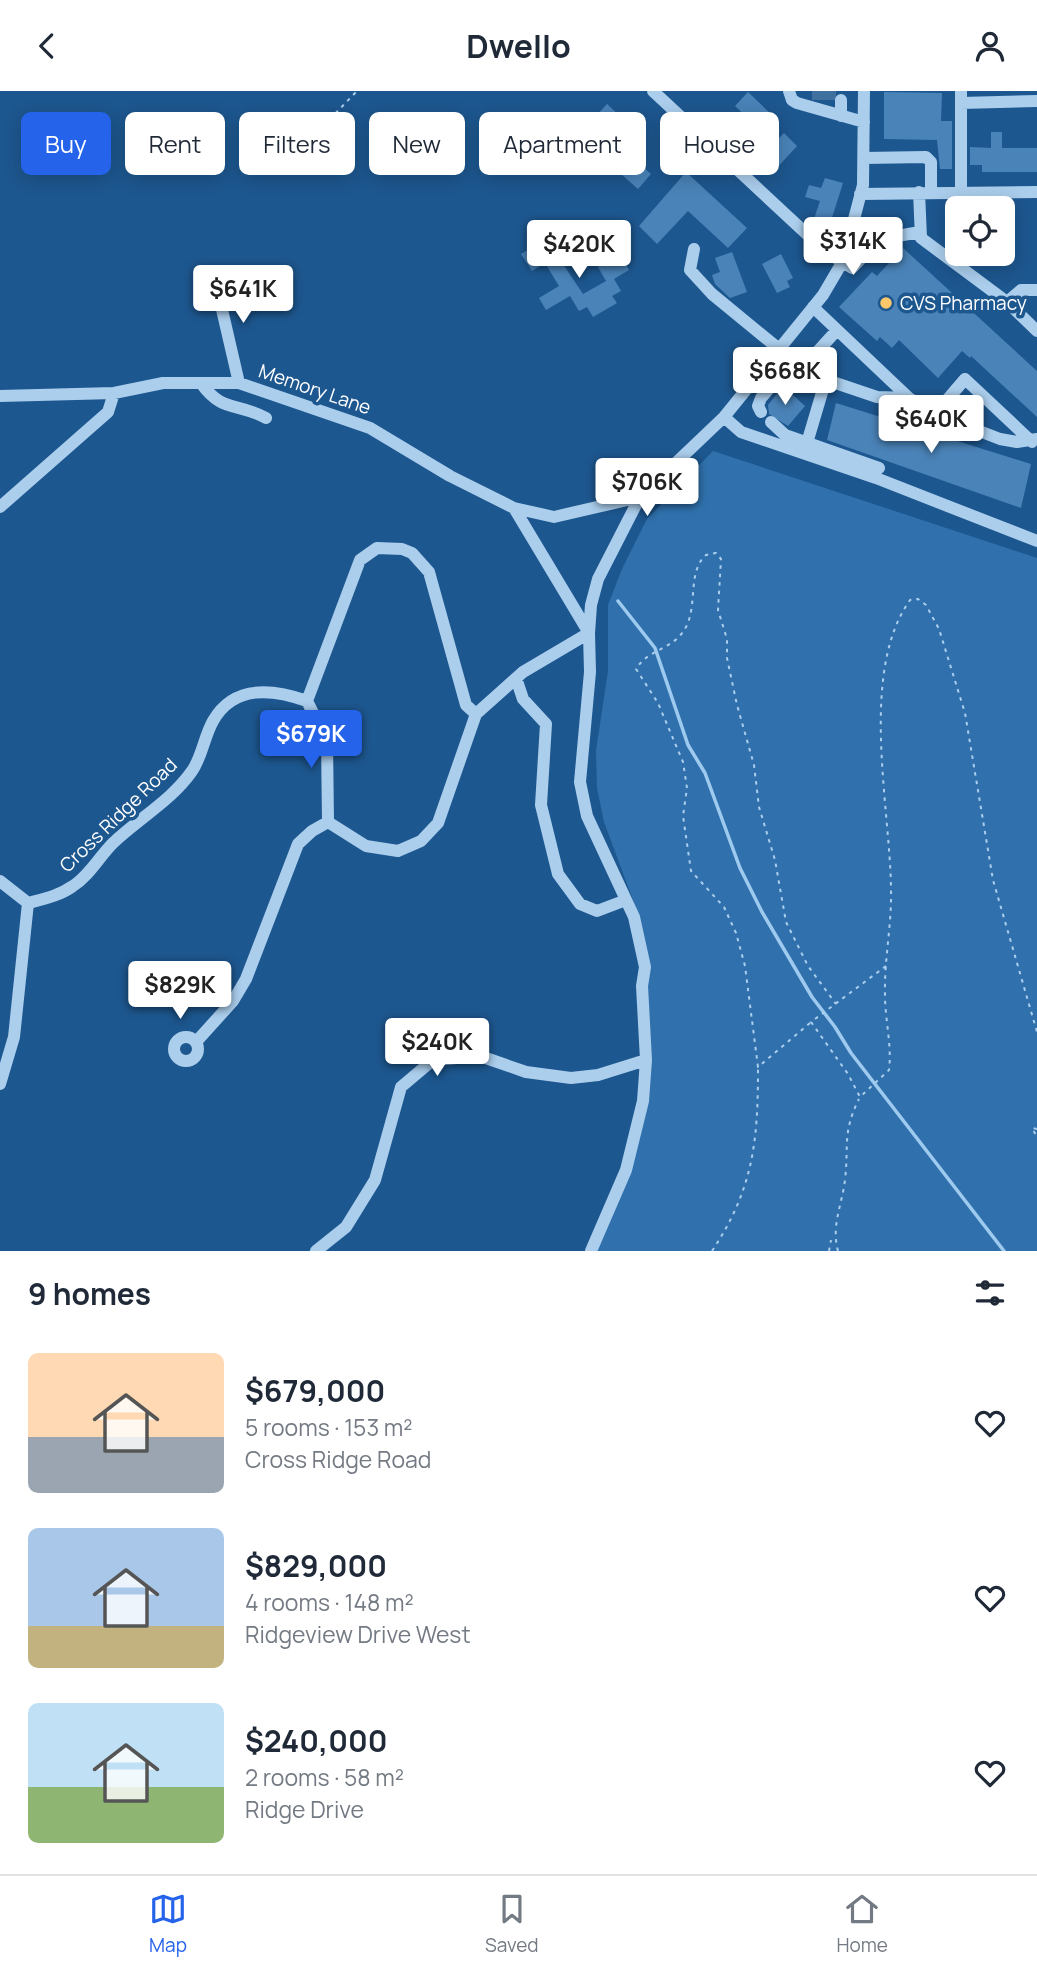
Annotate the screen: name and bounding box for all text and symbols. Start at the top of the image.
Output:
text: Dwello [466,24,571,68]
icon: back [28,27,66,65]
icon: person [971,27,1009,65]
chip: Buy [21,112,111,175]
chip: Rent [125,112,225,175]
chip: Filters [239,112,355,175]
chip: New [369,112,465,175]
chip: Apartment [479,112,646,175]
chip: House [660,112,779,175]
map controls [945,196,1015,266]
button: locate [945,196,1015,266]
pin: $314K [804,218,902,277]
pin: $420K [530,221,628,280]
text: $314K [820,224,886,256]
text: $420K [543,227,615,259]
pin: $641K [194,265,292,325]
text: $641K [209,272,277,304]
place label: CVS Pharmacy [900,290,1027,316]
marker: CVS Pharmacy [878,295,894,311]
pin: $668K [736,347,834,407]
text: $668K [749,354,821,386]
street label: Memory Lane [255,358,375,420]
pin: $640K [882,395,980,455]
text: $640K [895,402,967,434]
pin: $706K [598,459,696,518]
text: $706K [611,465,683,497]
pin: $679K [262,711,360,770]
text: $679K [276,717,346,749]
street label: Cross Ridge Road [54,752,182,878]
pin: $829K [131,961,229,1021]
text: $829K [144,968,216,1000]
pin: $240K [388,1019,486,1078]
text: $240K [401,1025,473,1057]
text: 9 homes [28,1273,151,1314]
icon: filters [971,1274,1009,1312]
text: $679,000 [245,1370,385,1411]
icon: home [84,1381,168,1465]
icon: heart [971,1404,1009,1442]
text: 5 rooms · 153 m² [245,1411,412,1443]
text: Cross Ridge Road [245,1443,431,1475]
text: $829,000 [245,1545,387,1586]
icon: home [84,1556,168,1640]
icon: heart [971,1579,1009,1617]
text: 4 rooms · 148 m² [245,1586,414,1618]
text: Ridgeview Drive West [245,1618,471,1650]
text: $240,000 [245,1720,387,1761]
icon: home [84,1731,168,1815]
icon: heart [971,1754,1009,1792]
text: 2 rooms · 58 m² [245,1761,404,1793]
text: Ridge Drive [245,1793,364,1825]
tab: Map [149,1890,187,1958]
tab: Saved [485,1890,539,1958]
tab: Home [837,1890,888,1958]

